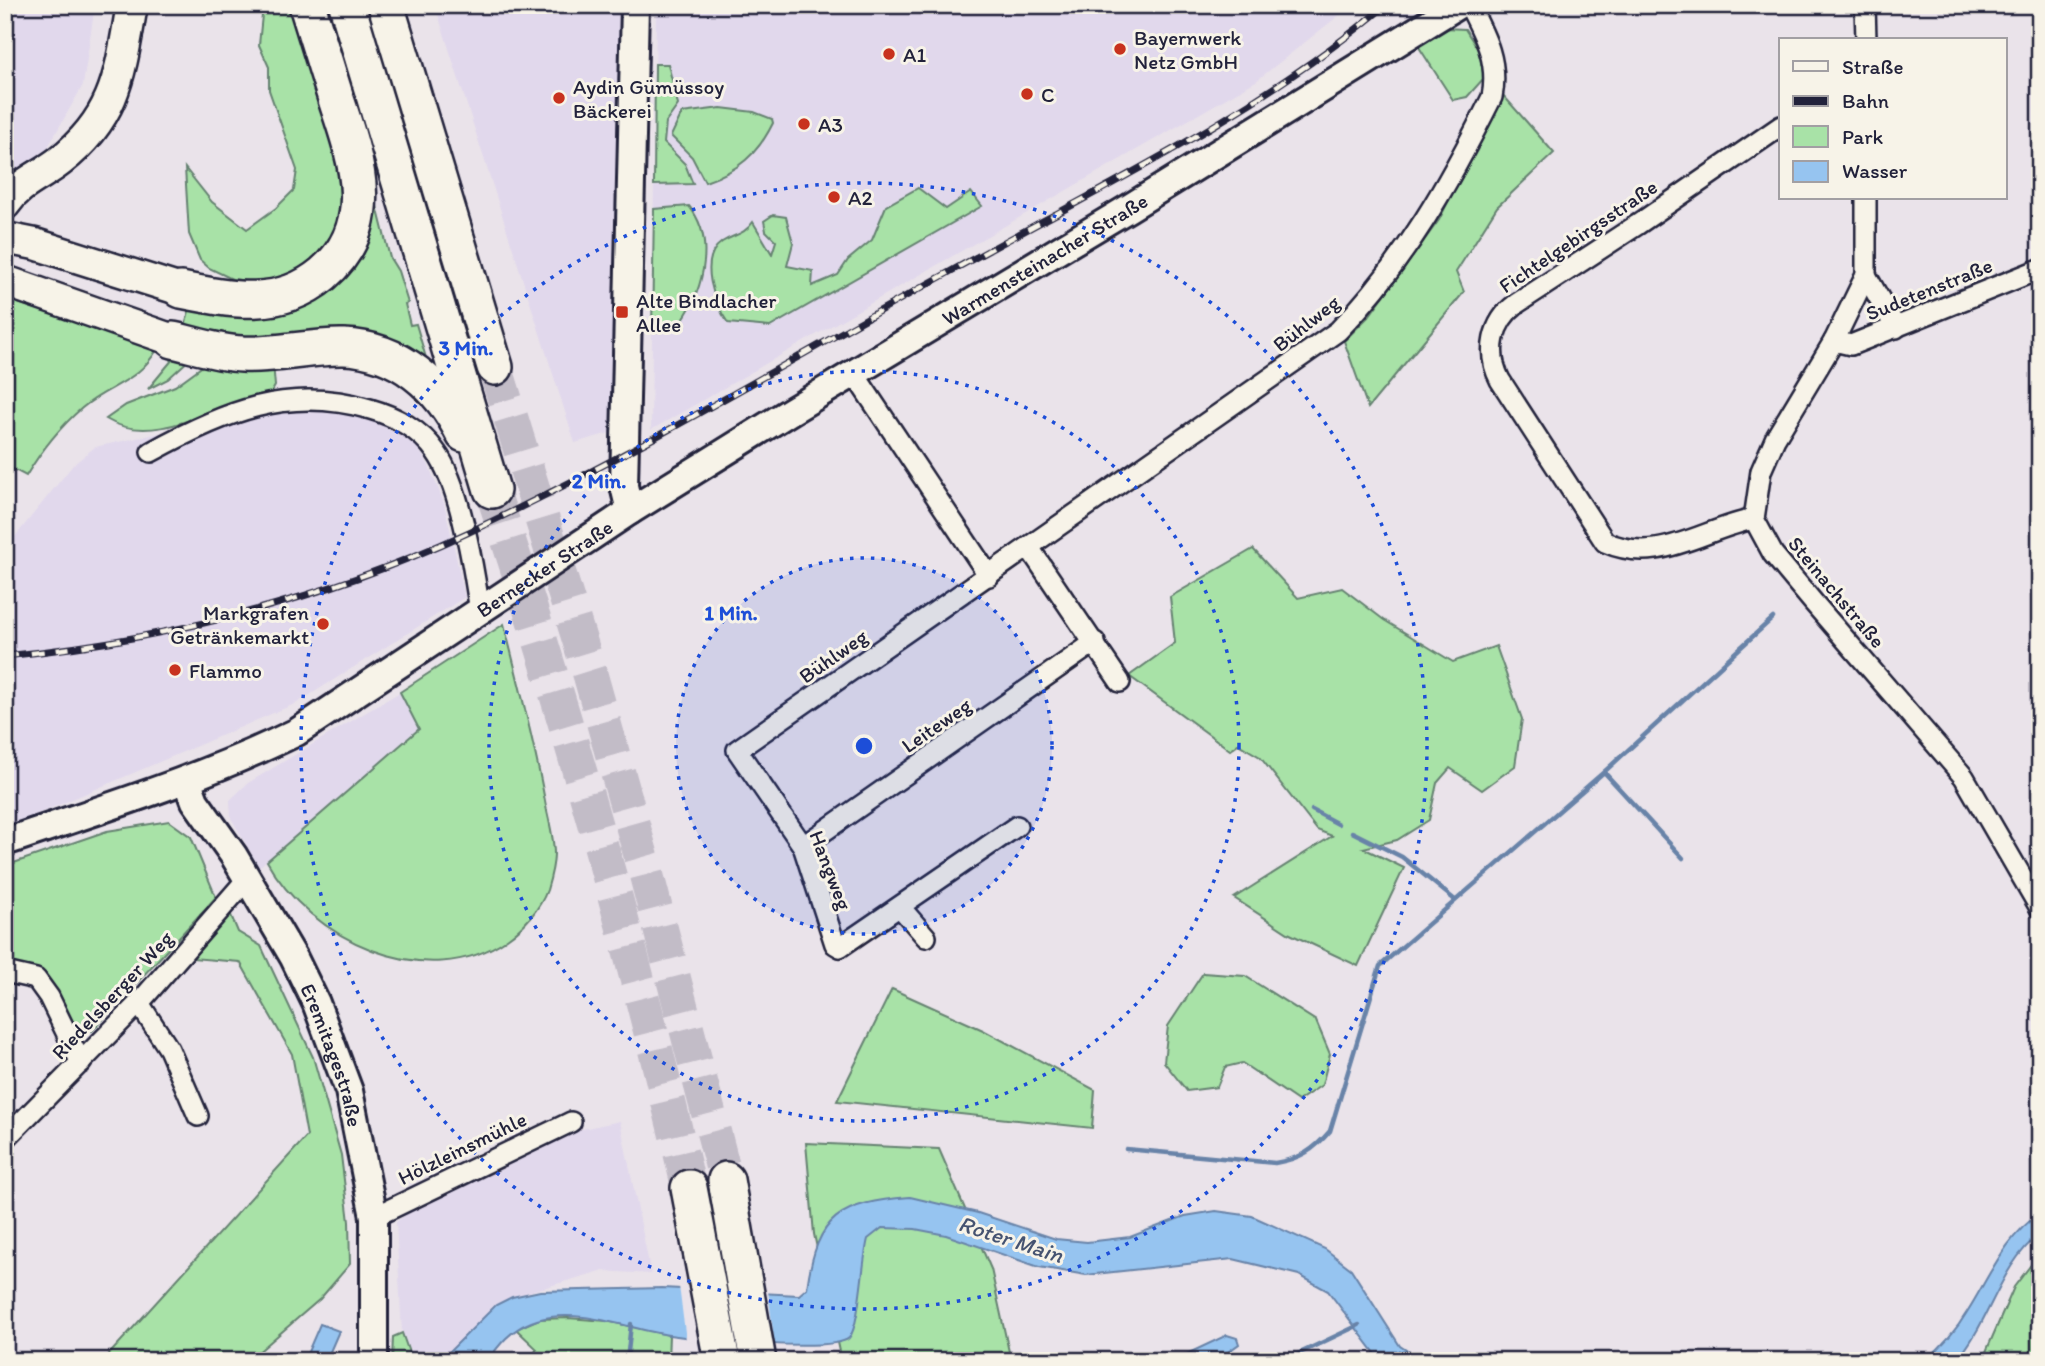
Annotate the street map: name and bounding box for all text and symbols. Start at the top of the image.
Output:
place label: Bayernwerk Netz GmbH [1134,25,1241,74]
legend [1779,38,2007,200]
marker: Bayernwerk Netz GmbH [1112,41,1128,57]
place label: A1 [903,42,926,67]
marker: A1 [881,46,897,62]
text: Straße [1842,54,1903,79]
place label: Aydin Gümüssoy Bäckerei [573,74,724,123]
place label: C [1041,82,1055,107]
marker: C [1019,86,1035,102]
text: Bahn [1842,88,1889,113]
marker: Aydin Gümüssoy Bäckerei [551,90,567,106]
place label: A3 [818,112,843,137]
marker: A3 [796,116,812,132]
text: Park [1842,124,1884,149]
text: Wasser [1842,158,1908,183]
street label: Fichtelgebirgsstraße [1494,174,1662,298]
place label: A2 [848,185,873,210]
street label: Warmensteinacher Straße [937,187,1152,330]
marker: A2 [826,189,842,205]
street label: Sudetenstraße [1862,252,1996,326]
place label: Alte Bindlacher Allee [636,288,776,337]
street label: Bühlweg [1268,289,1344,357]
marker: Alte Bindlacher Allee [614,304,630,320]
text: 3 Min. [438,335,494,360]
text: 2 Min. [572,468,626,493]
street label: Bernecker Straße [471,514,617,622]
street label: Steinachstraße [1783,531,1891,653]
place label: Markgrafen Getränkemarkt [170,600,309,649]
text: 1 Min. [704,600,758,625]
marker: Markgrafen Getränkemarkt [315,616,331,632]
street label: Bühlweg [794,623,872,688]
place label: Flammo [189,658,262,683]
marker: Flammo [167,662,183,678]
street label: Leiteweg [896,692,976,758]
centre of rings [852,734,876,758]
street label: Hangweg [804,827,858,913]
street label: Riedelsberger Weg [46,925,178,1064]
street label: Eremitagestraße [296,979,368,1129]
street label: Hölzleinsmühle [394,1106,530,1190]
water label: Roter Main [955,1209,1068,1269]

